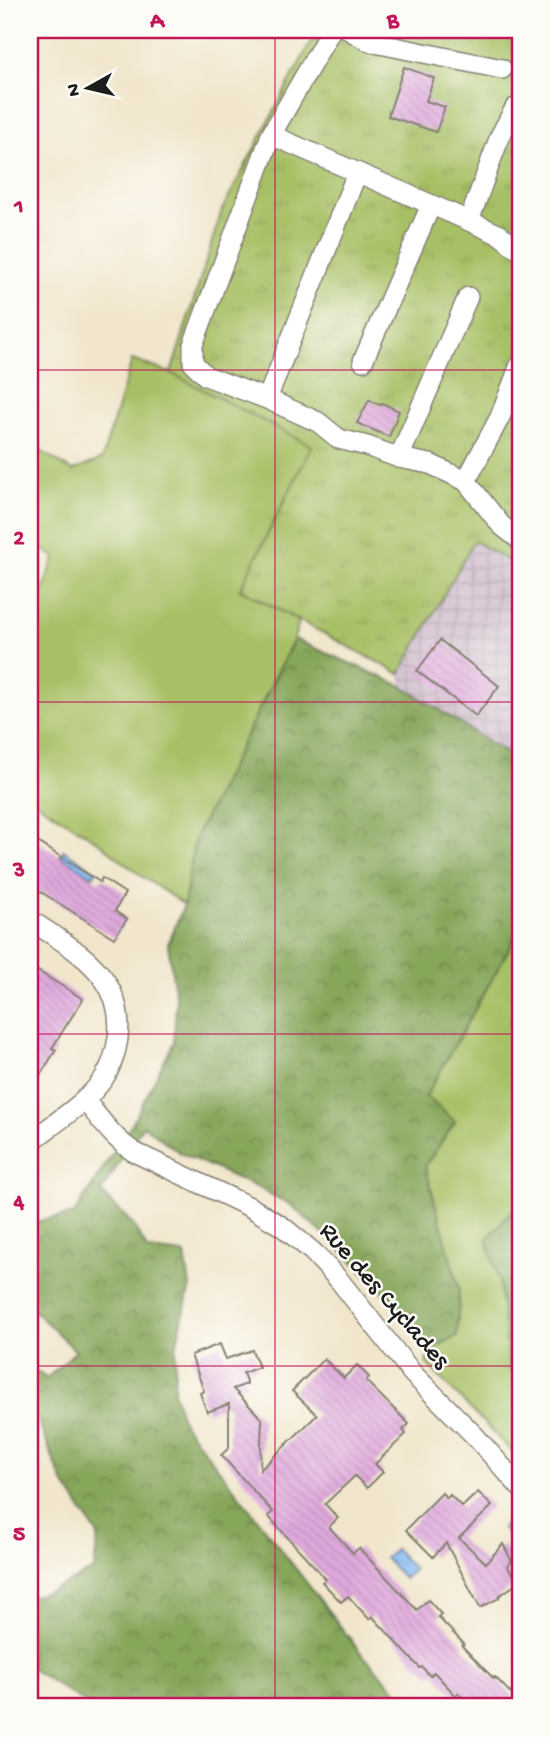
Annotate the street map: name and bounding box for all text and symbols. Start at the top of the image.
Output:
text: A [149,9,165,36]
text: B [386,9,400,36]
north arrow [52,52,122,122]
text: N [62,82,87,98]
text: 1 [13,194,24,221]
text: 2 [13,526,25,553]
text: 3 [12,858,25,885]
text: 4 [13,1190,25,1217]
street label: Rue des Cyclades [311,1217,456,1378]
text: 5 [13,1522,25,1549]

